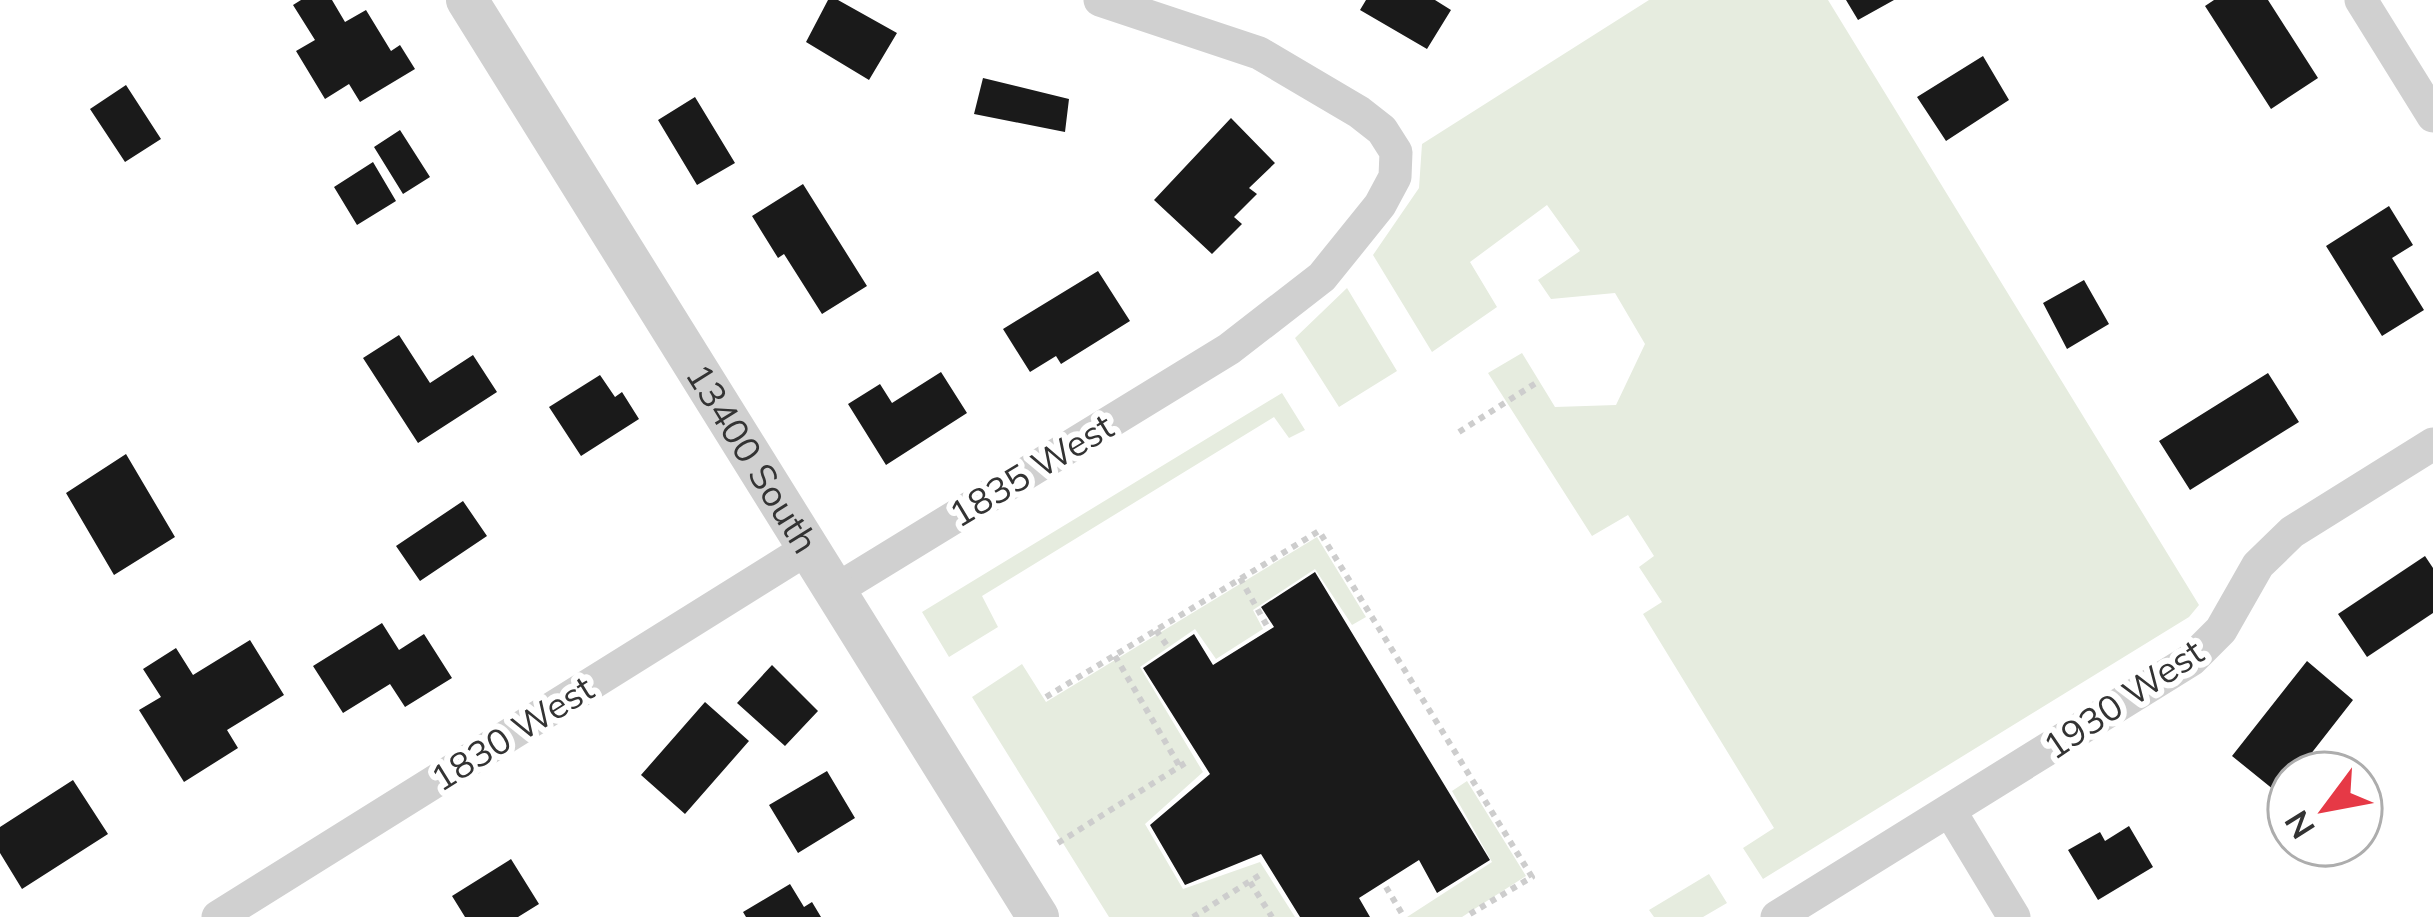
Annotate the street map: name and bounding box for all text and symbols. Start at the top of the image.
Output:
street label: 13400 South [677,355,829,561]
street label: 1835 West [940,403,1121,536]
street label: 1930 West [2034,629,2211,769]
street label: 1830 West [422,665,601,800]
north arrow [2265,749,2385,869]
text: N [2275,804,2323,847]

